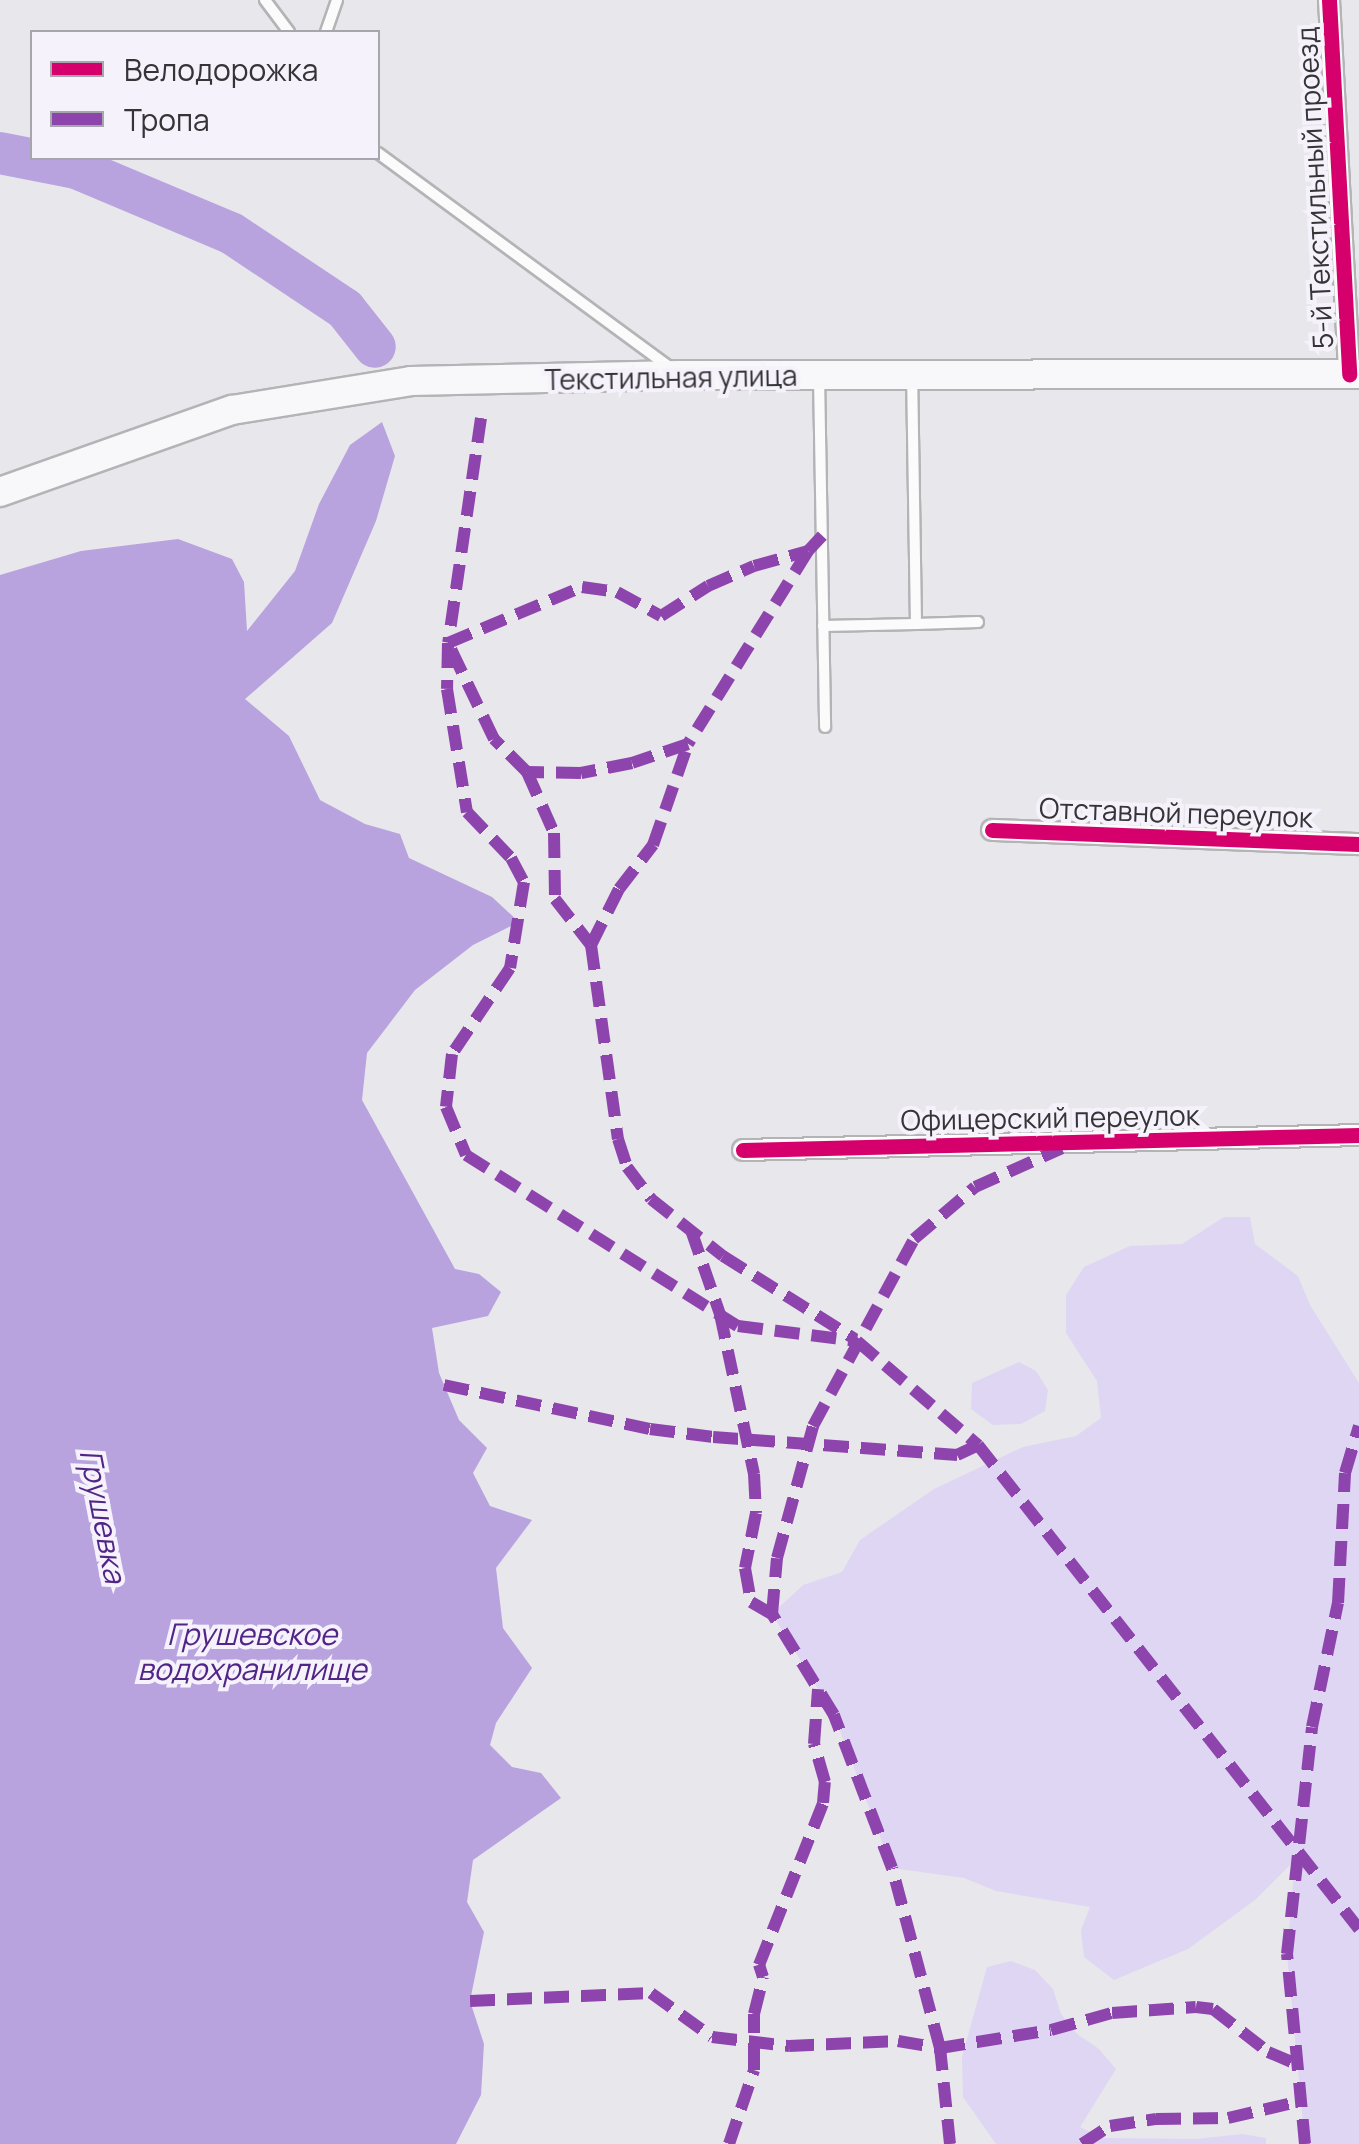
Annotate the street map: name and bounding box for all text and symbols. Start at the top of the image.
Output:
street label: 5-й Текстильный проезд [1289,26,1339,350]
legend [30,30,380,160]
text: Велодорожка [124,49,318,90]
text: Тропа [124,99,210,140]
street label: Текстильная улица [544,358,798,396]
street label: Отставной переулок [1039,790,1313,834]
street label: Офицерский переулок [900,1098,1200,1136]
water label: Грушевка [72,1446,134,1586]
water label: Грушевское водохранилище [137,1616,367,1686]

